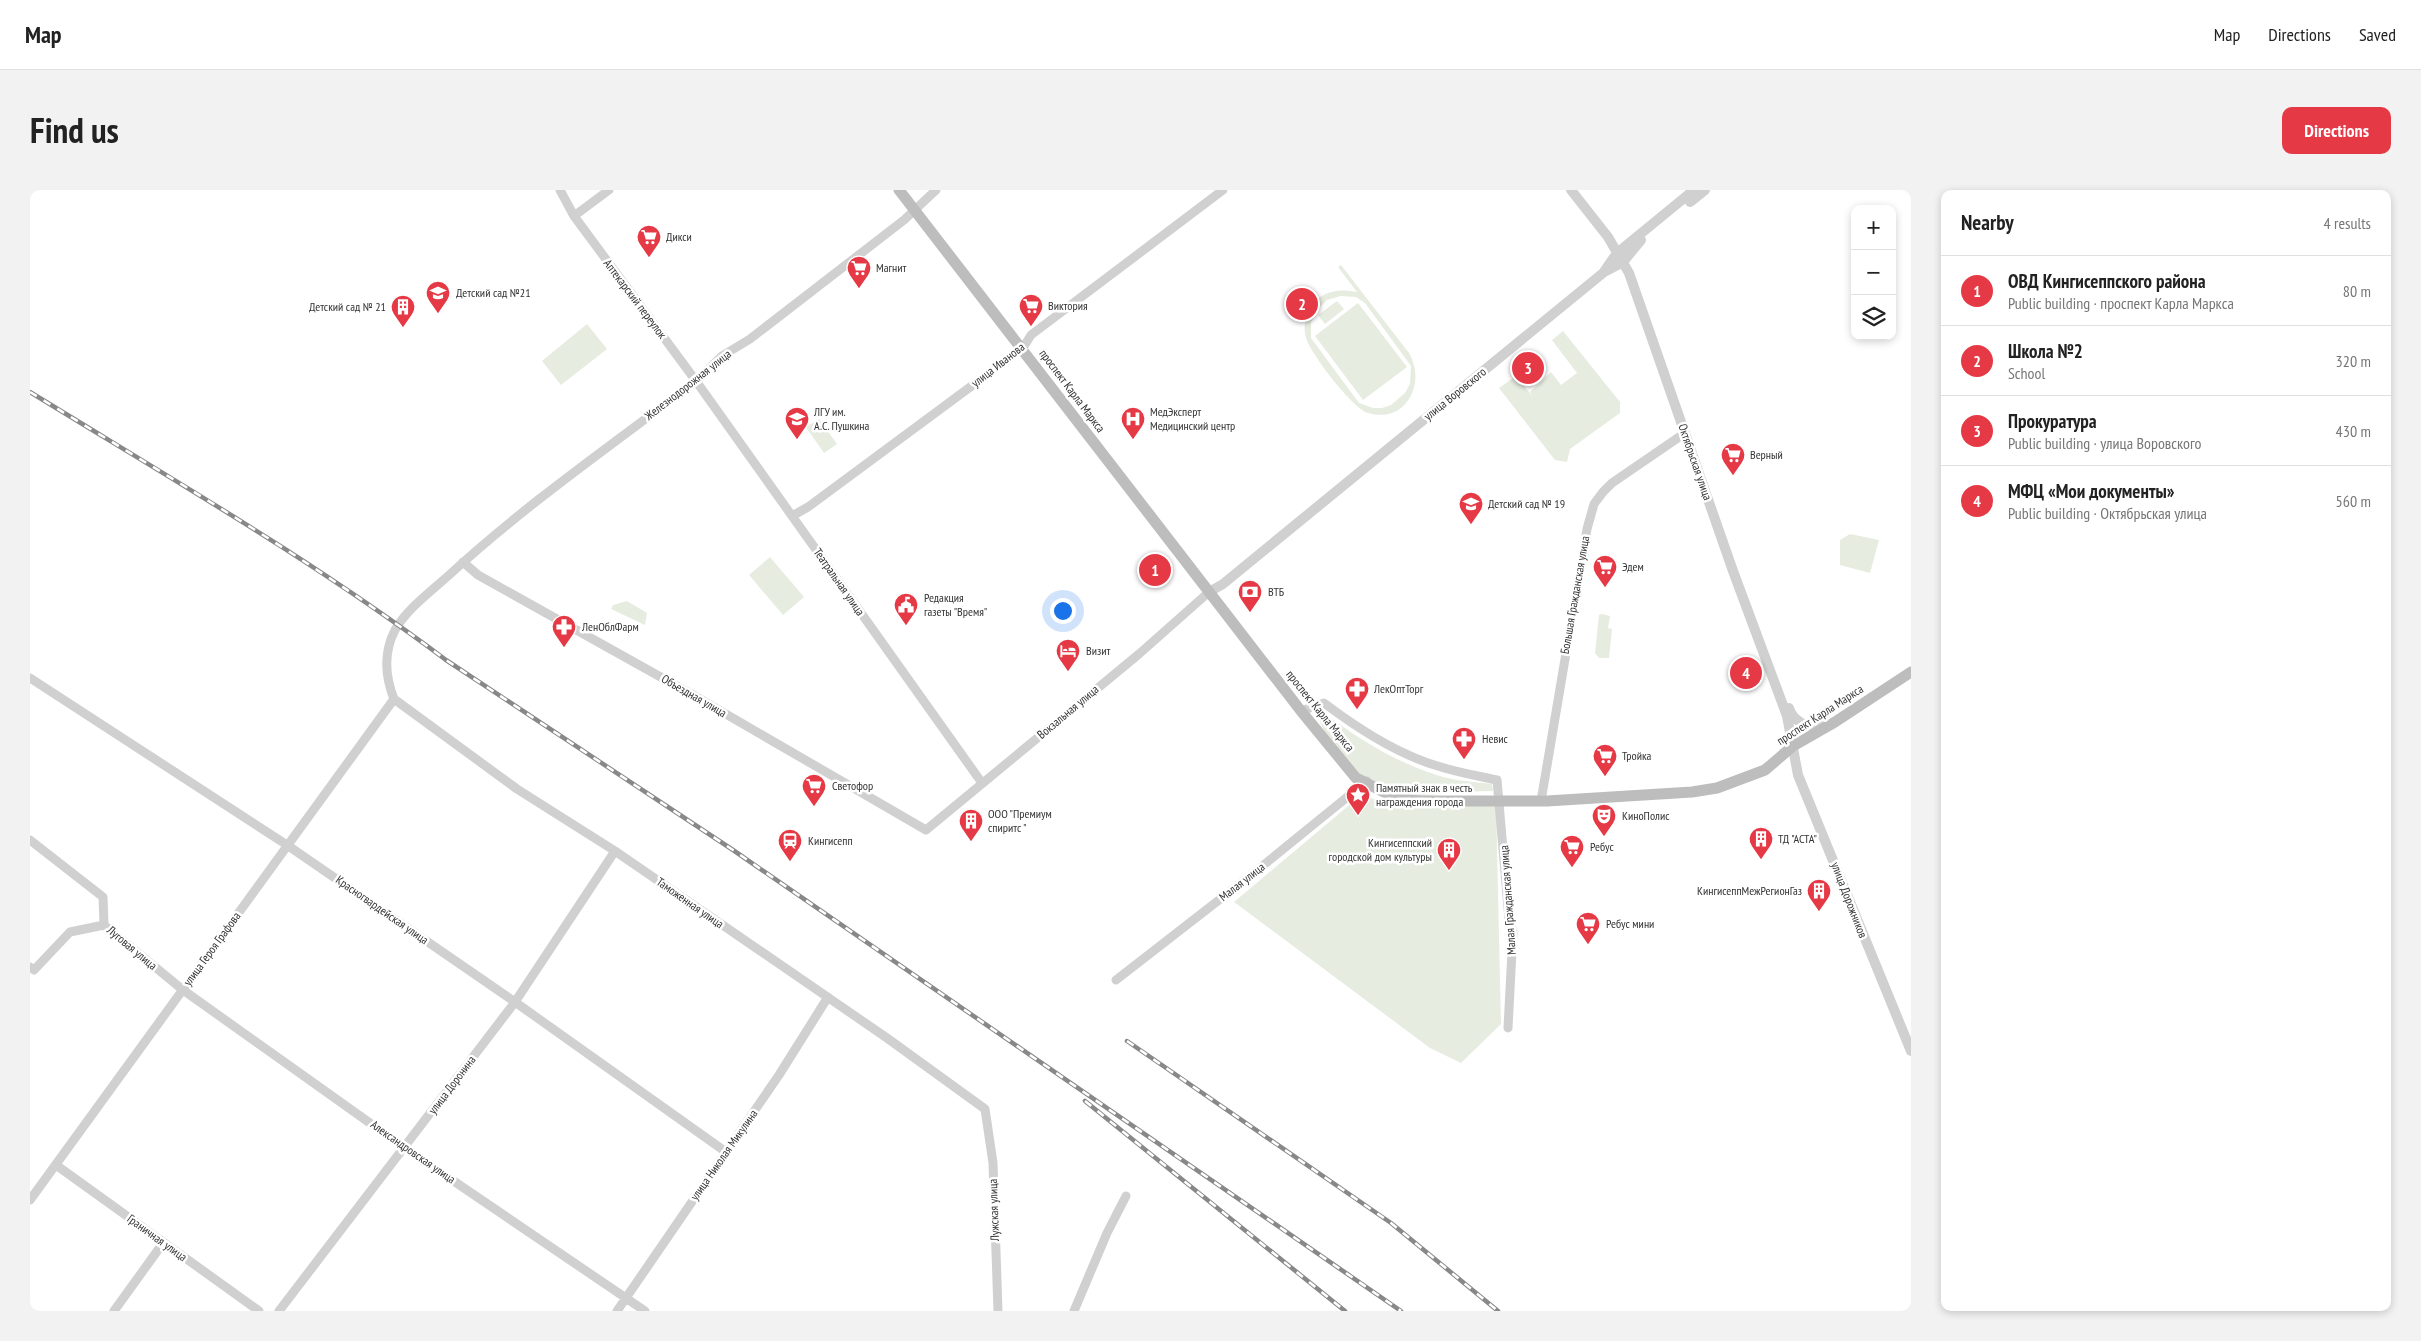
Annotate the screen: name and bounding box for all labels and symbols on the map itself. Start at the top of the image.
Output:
supermarket icon: Дикси [636,224,662,258]
place label: Дикси [666,229,692,244]
supermarket icon: Магнит [846,255,872,289]
street label: Аптекарский переулок [601,256,670,342]
place label: Магнит [876,260,906,275]
school or university icon: Детский сад №21 [425,280,451,314]
place label: Детский сад №21 [456,285,531,300]
pin: 2 [1286,285,1318,323]
supermarket icon: Виктория [1018,293,1044,327]
building icon: Детский сад № 21 [390,294,416,328]
place label: Виктория [1048,298,1088,313]
place label: Детский сад № 21 [309,299,386,314]
street label: улица Иванова [968,339,1027,390]
street label: Железнодорожная улица [641,346,734,424]
street label: проспект Карла Маркса [1036,346,1109,435]
pin: 3 [1512,349,1544,387]
street label: улица Воровского [1420,364,1489,423]
place label: ЛГУ им. А.С. Пушкина [813,404,870,433]
place label: МедЭксперт Медицинский центр [1150,404,1235,433]
school or university icon: ЛГУ им. А.С. Пушкина [784,406,810,440]
hospital icon: МедЭксперт Медицинский центр [1120,406,1146,440]
street label: Октябрьская улица [1675,422,1716,502]
supermarket icon: Верный [1720,442,1746,476]
place label: Верный [1750,447,1783,462]
school or university icon: Детский сад № 19 [1458,491,1484,525]
place label: Детский сад № 19 [1488,496,1565,511]
street label: Большая Гражданская улица [1557,534,1592,655]
street label: Театральная улица [811,545,868,618]
pin: 1 [1139,551,1171,589]
supermarket icon: Эдем [1592,554,1618,588]
place label: Эдем [1622,559,1644,574]
bank icon: ВТБ [1237,579,1263,613]
place label: ВТБ [1268,584,1284,599]
place label: Редакция газеты "Время" [924,590,987,619]
public building icon: Редакция газеты "Время" [893,592,919,626]
your location [1050,598,1076,624]
pharmacy icon: ЛенОблФарм [551,614,577,648]
place label: ЛенОблФарм [581,619,639,634]
hotel icon: Визит [1055,638,1081,672]
place label: Визит [1086,643,1110,658]
pin: 4 [1730,654,1762,692]
street label: проспект Карла Маркса [1283,667,1358,754]
street label: Объездная улица [659,671,730,720]
pharmacy icon: ЛекОптТорг [1344,676,1370,710]
street label: Вокзальная улица [1034,681,1102,742]
place label: ЛекОптТорг [1373,681,1424,696]
street label: проспект Карла Маркса [1774,681,1866,748]
pharmacy icon: Невис [1451,726,1477,760]
place label: Невис [1482,731,1508,746]
supermarket icon: Тройка [1592,743,1618,777]
place label: Тройка [1622,748,1652,763]
supermarket icon: Светофор [801,773,827,807]
place label: Светофор [832,778,873,793]
place label: Памятный знак в честь награждения города [1376,780,1473,809]
place icon: Памятный знак в честь награждения города [1345,782,1371,816]
theatre icon: КиноПолис [1591,803,1617,837]
place label: ООО "Премиум спиритс " [988,806,1052,835]
building icon: ООО "Премиум спиритс " [958,808,984,842]
place label: КиноПолис [1622,808,1670,823]
building icon: ТД "АСТА" [1748,826,1774,860]
station icon: Кингисепп [777,828,803,862]
place label: ТД "АСТА" [1778,831,1817,846]
place label: Кингисепп [808,833,853,848]
supermarket icon: Ребус [1559,834,1585,868]
place label: Кингисеппский городской дом культуры [1329,835,1432,864]
building icon: Кингисеппский городской дом культуры [1436,837,1462,871]
place label: Ребус [1590,839,1615,854]
street label: Малая Гражданская улица [1496,844,1519,955]
street label: Малая улица [1216,859,1268,904]
street label: улица Дорожников [1828,860,1871,940]
street label: Красногвардейская улица [333,872,432,947]
street label: Таможенная улица [654,874,727,931]
building icon: КингисеппМежРегионГаз [1806,878,1832,912]
place label: КингисеппМежРегионГаз [1697,883,1802,898]
street label: улица Героя Графова [180,909,244,989]
supermarket icon: Ребус мини [1575,911,1601,945]
place label: Ребус мини [1606,916,1654,931]
street label: Луговая улица [104,922,160,973]
street label: улица Доронина [425,1052,479,1117]
street label: улица Николая Микулина [687,1106,761,1203]
street label: Александровская улица [368,1117,459,1187]
street label: Лужская улица [985,1178,1002,1242]
street label: Граничная улица [124,1211,190,1264]

